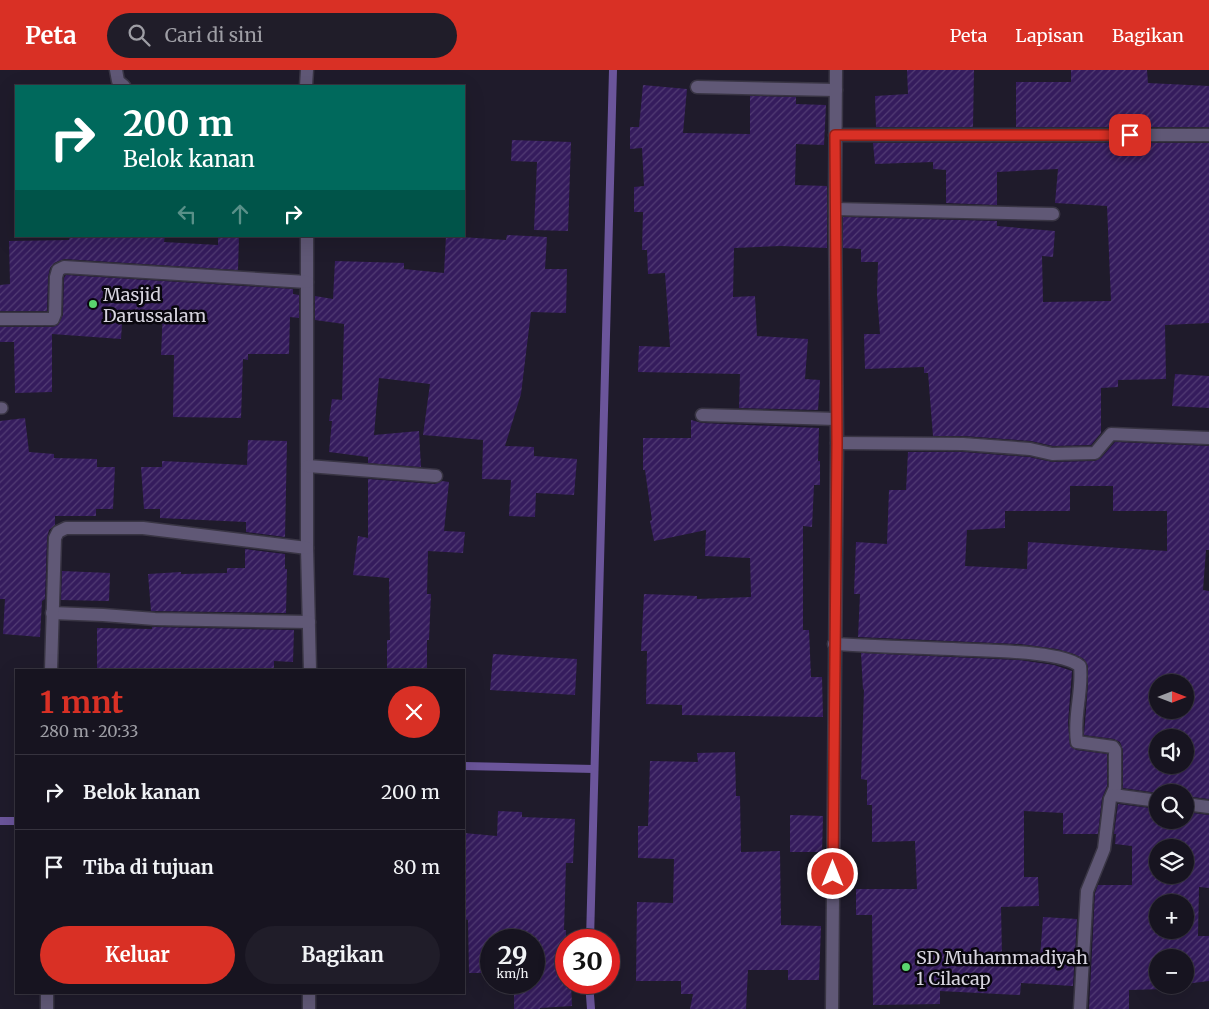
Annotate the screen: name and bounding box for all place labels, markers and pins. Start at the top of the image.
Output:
pin [1109,114,1151,156]
place label: Masjid Darussalam [103,283,207,327]
marker: Masjid Darussalam [87,298,99,310]
place label: SD Muhammadiyah 1 Cilacap [916,946,1088,990]
marker: SD Muhammadiyah 1 Cilacap [900,961,912,973]

